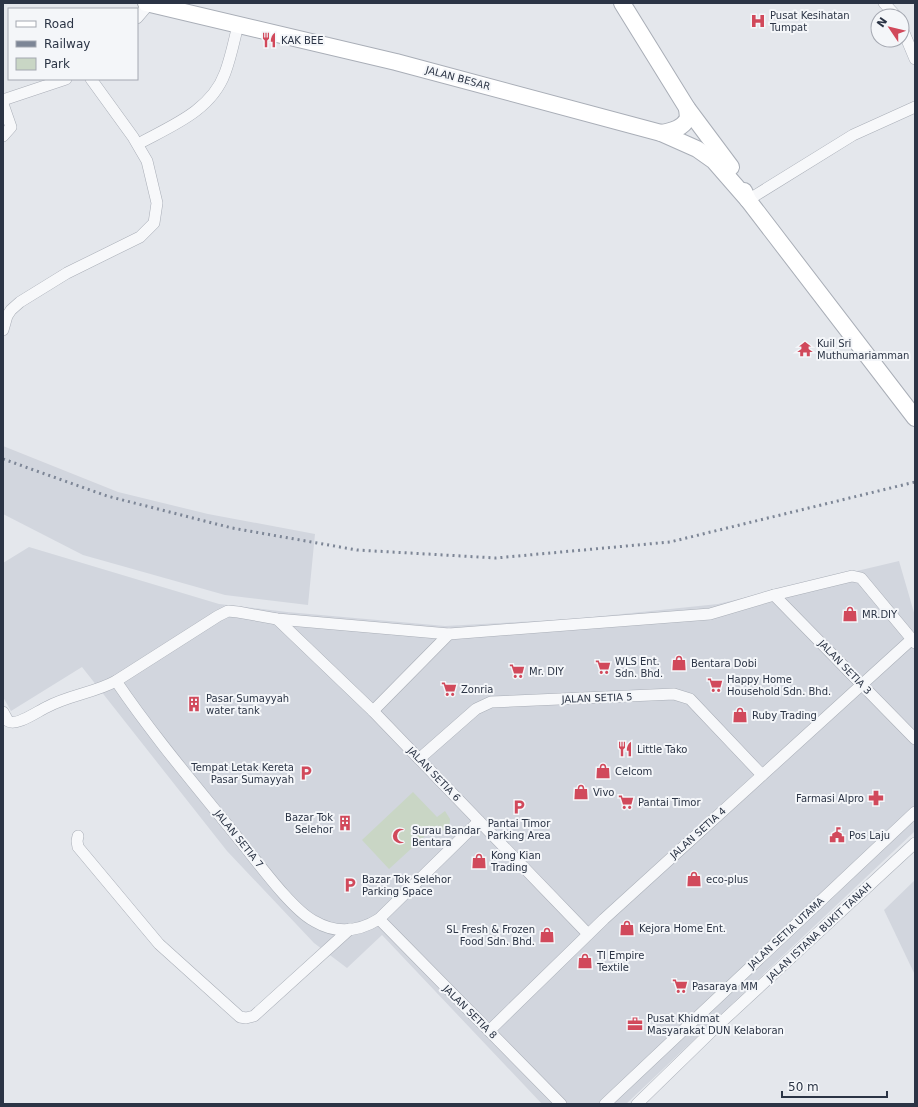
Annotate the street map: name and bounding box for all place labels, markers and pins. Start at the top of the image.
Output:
place label: Pusat Kesihatan Tumpat [769,10,850,33]
hospital icon: Pusat Kesihatan Tumpat [749,12,767,30]
restaurant icon: KAK BEE [260,31,278,49]
place label: KAK BEE [281,35,323,46]
place label: Kuil Sri Muthumariamman [817,338,909,361]
temple icon: Kuil Sri Muthumariamman [796,340,814,358]
shop icon: MR.DIY [841,605,859,623]
place label: MR.DIY [862,609,898,620]
shop icon: Bentara Dobi [670,654,688,672]
place label: WLS Ent. Sdn. Bhd. [615,656,663,679]
supermarket icon: WLS Ent. Sdn. Bhd. [594,658,612,676]
place label: Bentara Dobi [691,658,757,669]
supermarket icon: Mr. DIY [508,662,526,680]
place label: Mr. DIY [529,666,565,677]
place label: Happy Home Household Sdn. Bhd. [727,674,831,697]
supermarket icon: Happy Home Household Sdn. Bhd. [706,676,724,694]
supermarket icon: Zonria [440,680,458,698]
place label: Zonria [461,684,493,695]
place label: Pasar Sumayyah water tank [206,693,289,716]
building icon: Pasar Sumayyah water tank [185,695,203,713]
shop icon: Ruby Trading [731,706,749,724]
place label: Ruby Trading [752,710,817,721]
restaurant icon: Little Tako [616,740,634,758]
place label: Little Tako [637,744,687,755]
place label: Tempat Letak Kereta Pasar Sumayyah [190,762,294,785]
shop icon: Celcom [594,762,612,780]
parking icon: Tempat Letak Kereta Pasar Sumayyah [297,764,315,782]
place label: Celcom [615,766,652,777]
shop icon: Vivo [572,783,590,801]
place label: Vivo [593,787,614,798]
pharmacy icon: Farmasi Alpro [867,789,885,807]
supermarket icon: Pantai Timor [617,793,635,811]
place label: Farmasi Alpro [796,793,864,804]
place label: Pantai Timor [638,797,701,808]
parking icon: Pantai Timor Parking Area [510,798,528,816]
place label: Bazar Tok Selehor [285,812,334,835]
building icon: Bazar Tok Selehor [336,814,354,832]
place label: Pantai Timor Parking Area [487,818,551,841]
place label: Surau Bandar Bentara [412,825,481,848]
public building icon: Pos Laju [828,826,846,844]
mosque icon: Surau Bandar Bentara [391,827,409,845]
place label: Pos Laju [849,830,890,841]
place label: Kong Kian Trading [490,850,541,873]
shop icon: Kong Kian Trading [470,852,488,870]
shop icon: eco-plus [685,870,703,888]
place label: Bazar Tok Selehor Parking Space [362,874,452,897]
place label: eco-plus [706,874,748,885]
parking icon: Bazar Tok Selehor Parking Space [341,876,359,894]
shop icon: Kejora Home Ent. [618,919,636,937]
place label: Kejora Home Ent. [639,923,726,934]
place label: SL Fresh & Frozen Food Sdn. Bhd. [446,924,535,947]
shop icon: SL Fresh & Frozen Food Sdn. Bhd. [538,926,556,944]
place label: Tl Empire Textile [596,950,644,973]
shop icon: Tl Empire Textile [576,952,594,970]
supermarket icon: Pasaraya MM [671,977,689,995]
place label: Pasaraya MM [692,981,758,992]
place label: Pusat Khidmat Masyarakat DUN Kelaboran [647,1013,784,1036]
office icon: Pusat Khidmat Masyarakat DUN Kelaboran [626,1015,644,1033]

